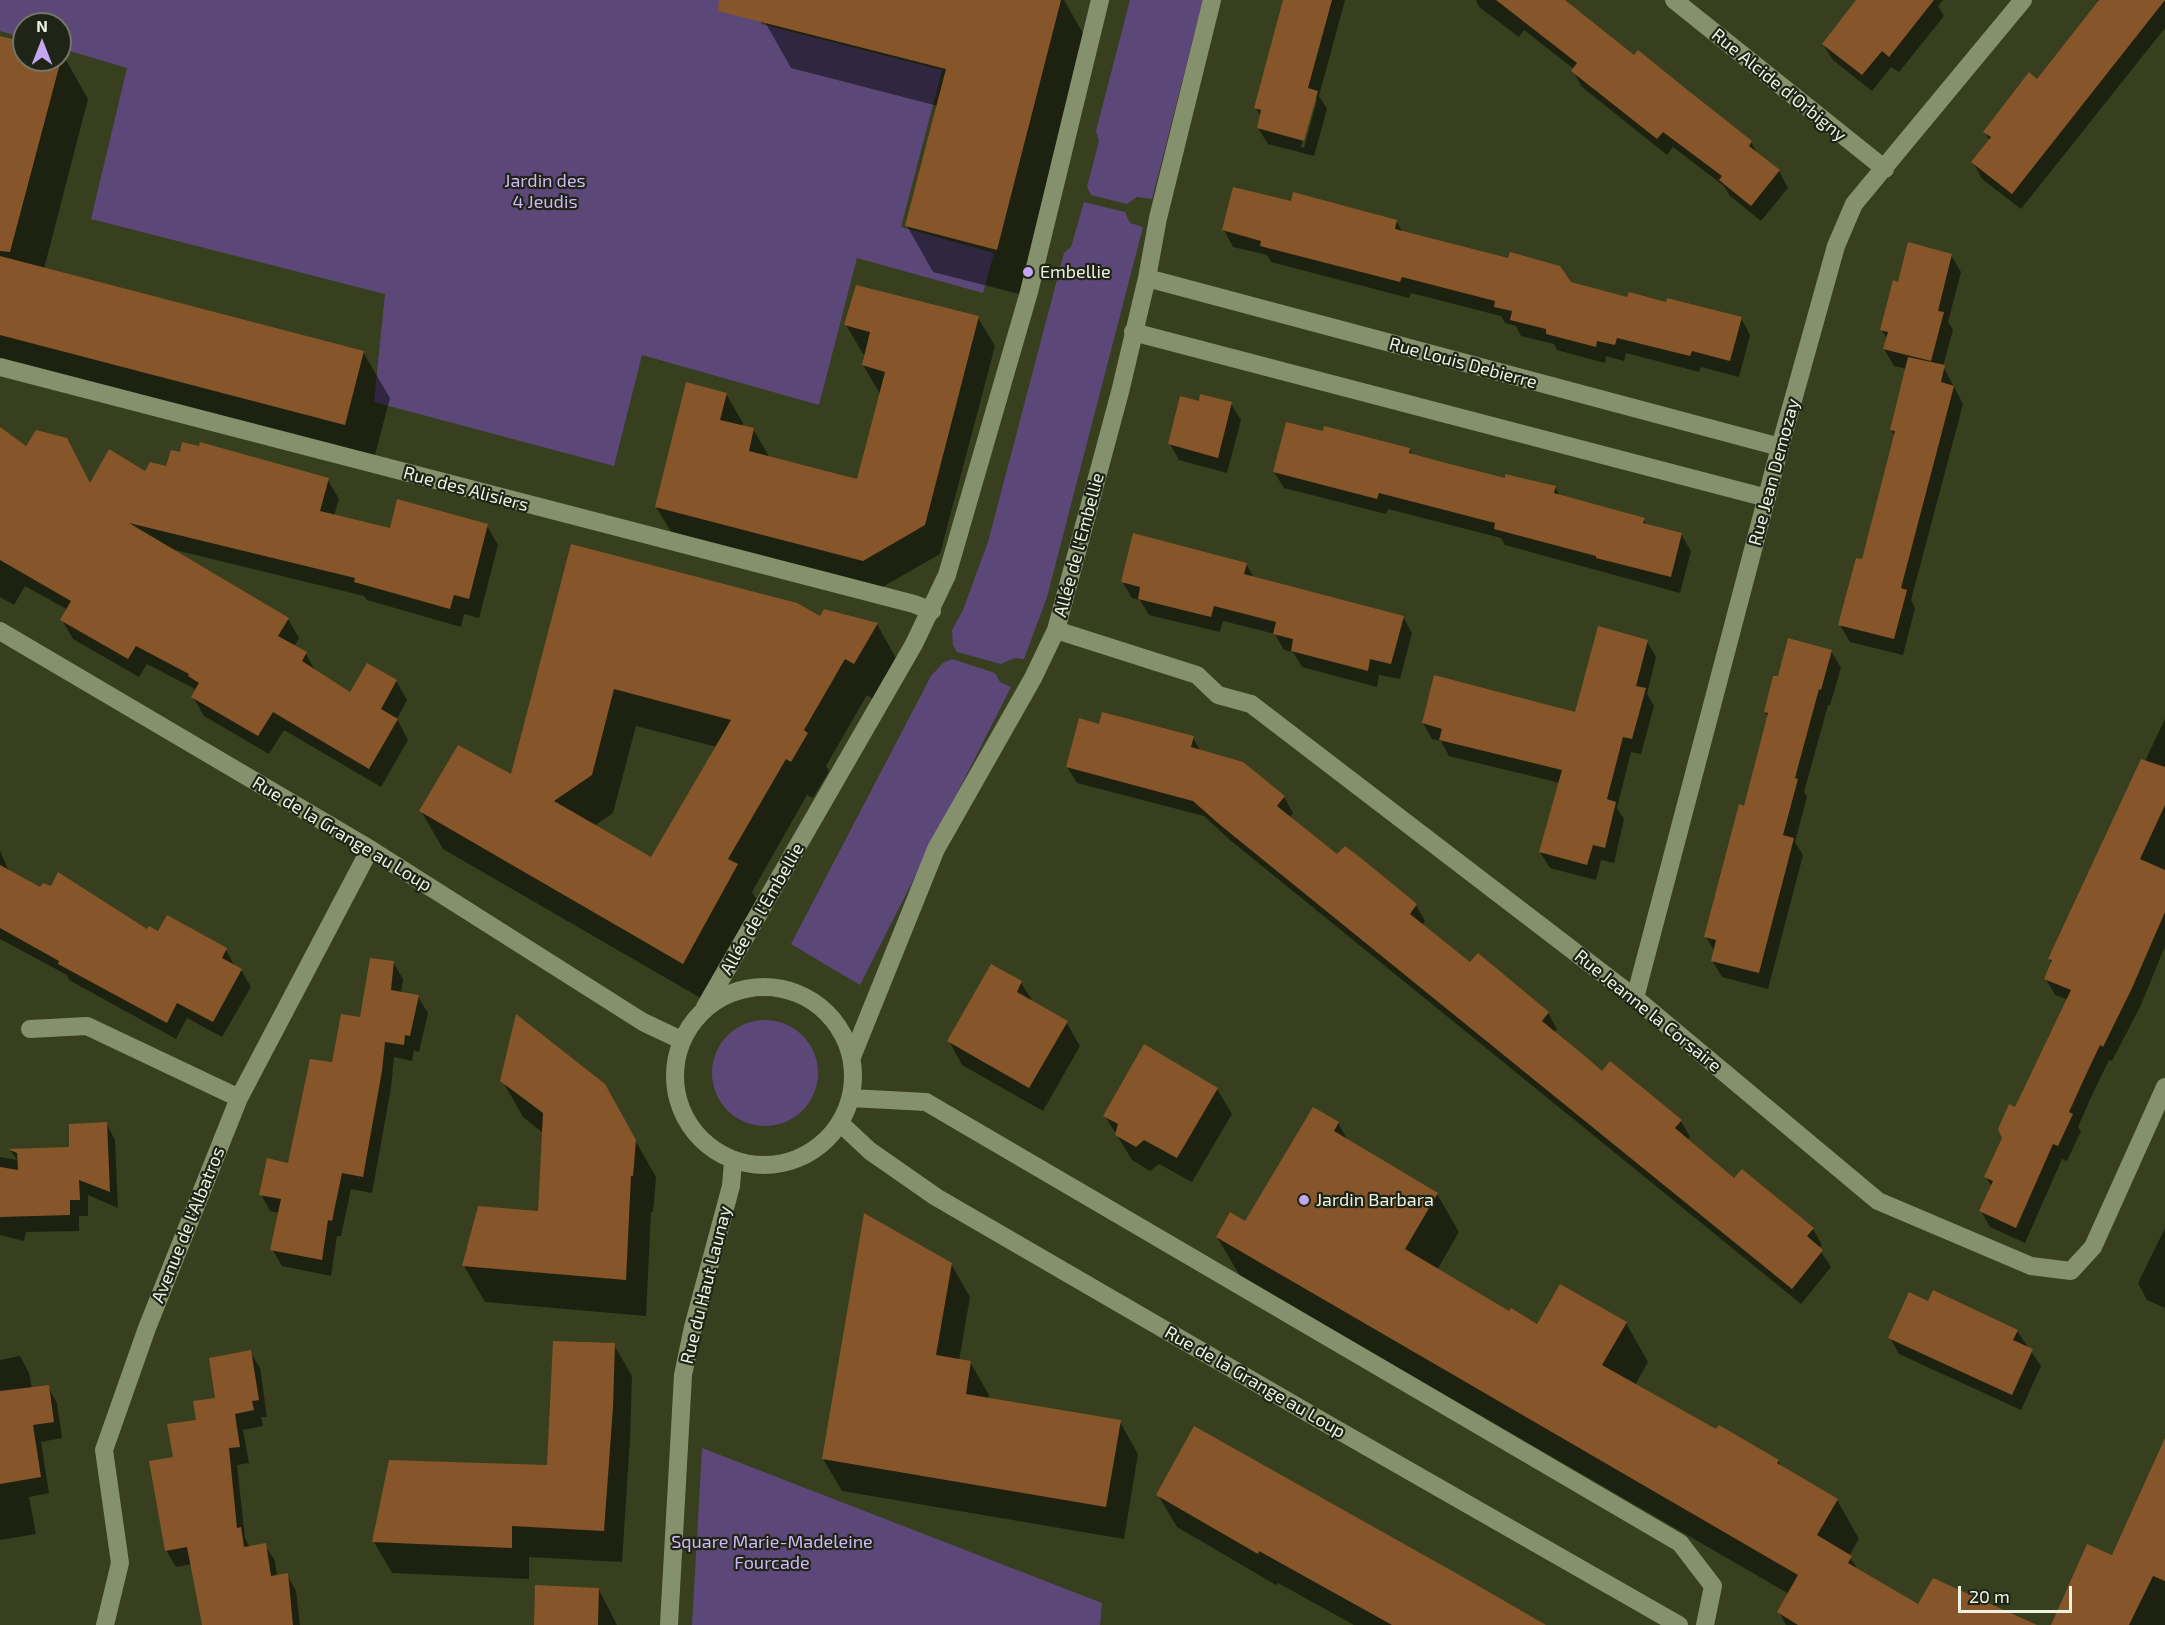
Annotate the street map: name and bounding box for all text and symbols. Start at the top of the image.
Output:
north arrow [12,12,72,72]
text: N [36,16,48,35]
street label: Rue Alcide d'Orbigny [1707,24,1851,146]
park label: Jardin des 4 Jeudis [504,170,586,213]
place label: Embellie [1040,261,1111,283]
marker: Embellie [1021,265,1035,279]
street label: Rue Louis Debierre [1387,333,1539,393]
street label: Rue Jean Demozay [1744,396,1804,548]
street label: Rue des Alisiers [401,462,531,516]
street label: Allée de l'Embellie [1049,470,1109,620]
street label: Rue de la Grange au Loup [249,772,435,896]
street label: Allée de l'Embellie [716,839,808,979]
street label: Rue Jeanne la Corsaire [1570,945,1726,1077]
street label: Avenue de l'Albatros [147,1144,229,1306]
place label: Jardin Barbara [1316,1189,1434,1211]
marker: Jardin Barbara [1297,1193,1311,1207]
street label: Rue du Haut Launay [676,1204,736,1366]
street label: Rue de la Grange au Loup [1161,1321,1349,1443]
park label: Square Marie-Madeleine Fourcade [671,1531,873,1574]
scale bar [1961,1574,2075,1612]
text: 20 m [1969,1585,2010,1607]

